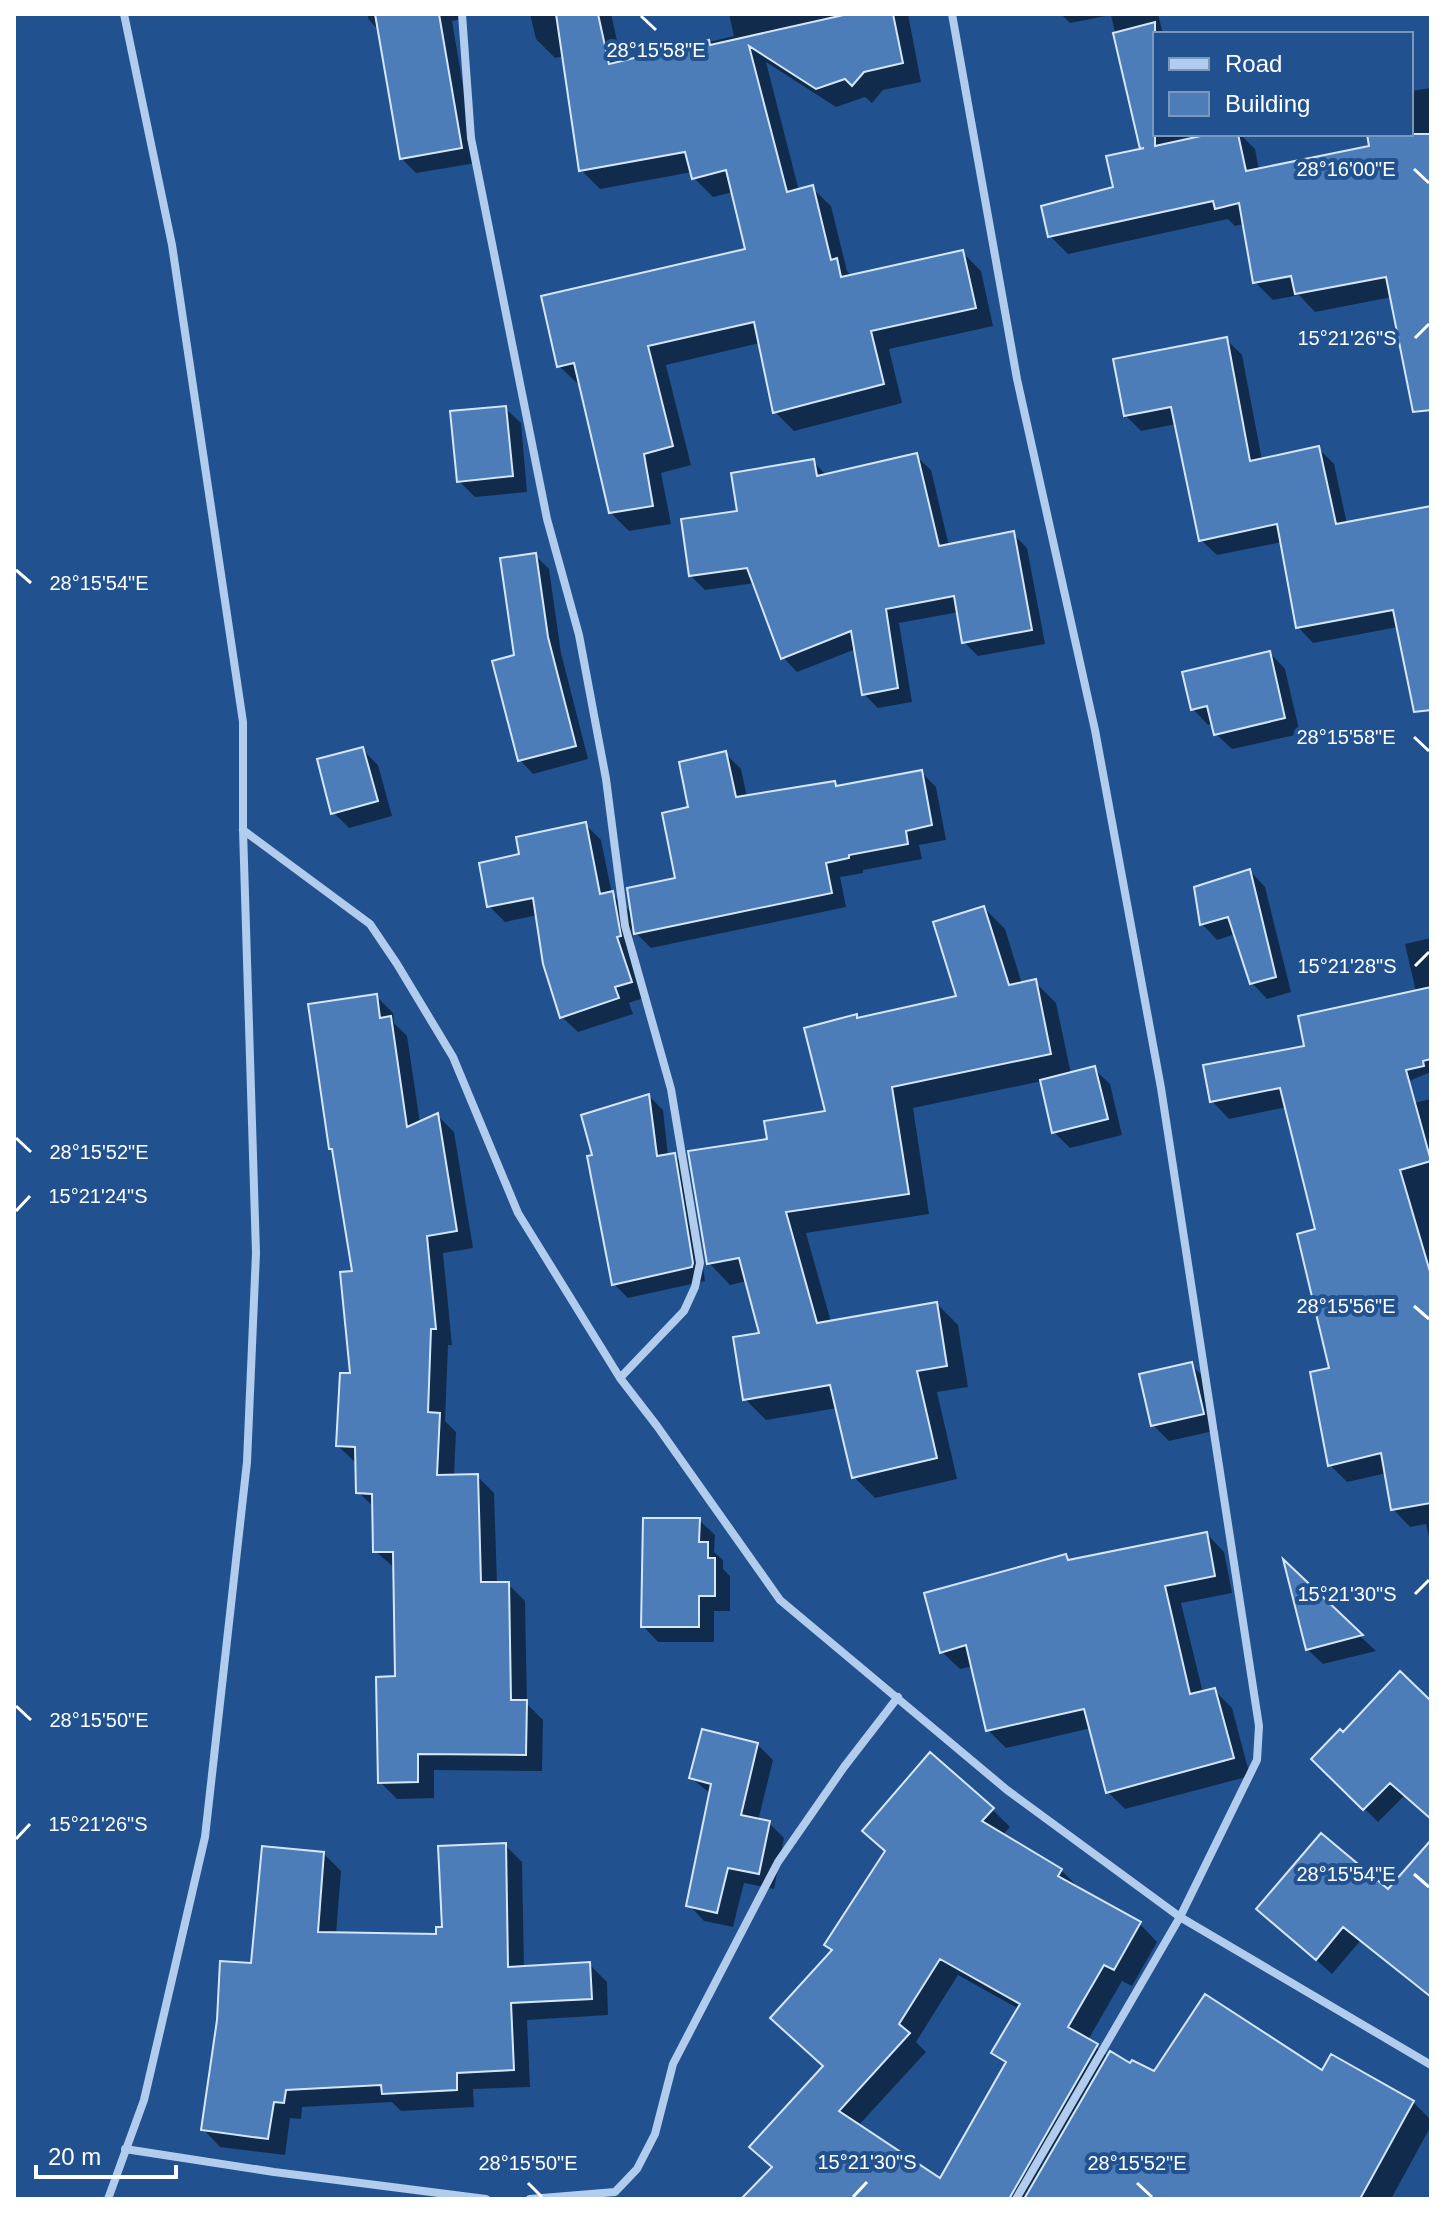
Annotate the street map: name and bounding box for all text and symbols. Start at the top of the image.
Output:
legend [1153,32,1413,136]
text: 28°15'58"E [607,39,706,61]
text: Road [1225,50,1282,77]
text: Building [1225,90,1310,117]
text: 28°16'00"E [1297,158,1396,180]
text: 15°21'26"S [1298,327,1397,349]
text: 28°15'54"E [50,572,149,594]
text: 28°15'58"E [1297,726,1396,748]
text: 15°21'28"S [1298,955,1397,977]
text: 28°15'52"E [50,1141,149,1163]
text: 15°21'24"S [49,1185,148,1207]
text: 28°15'56"E [1297,1295,1396,1317]
text: 15°21'30"S [1298,1583,1397,1605]
text: 28°15'50"E [50,1709,149,1731]
text: 15°21'26"S [49,1813,148,1835]
text: 28°15'54"E [1297,1863,1396,1885]
scale bar [36,2129,176,2179]
text: 20 m [48,2143,101,2170]
text: 15°21'30"S [818,2151,917,2173]
text: 28°15'50"E [479,2152,578,2174]
text: 28°15'52"E [1088,2152,1187,2174]

